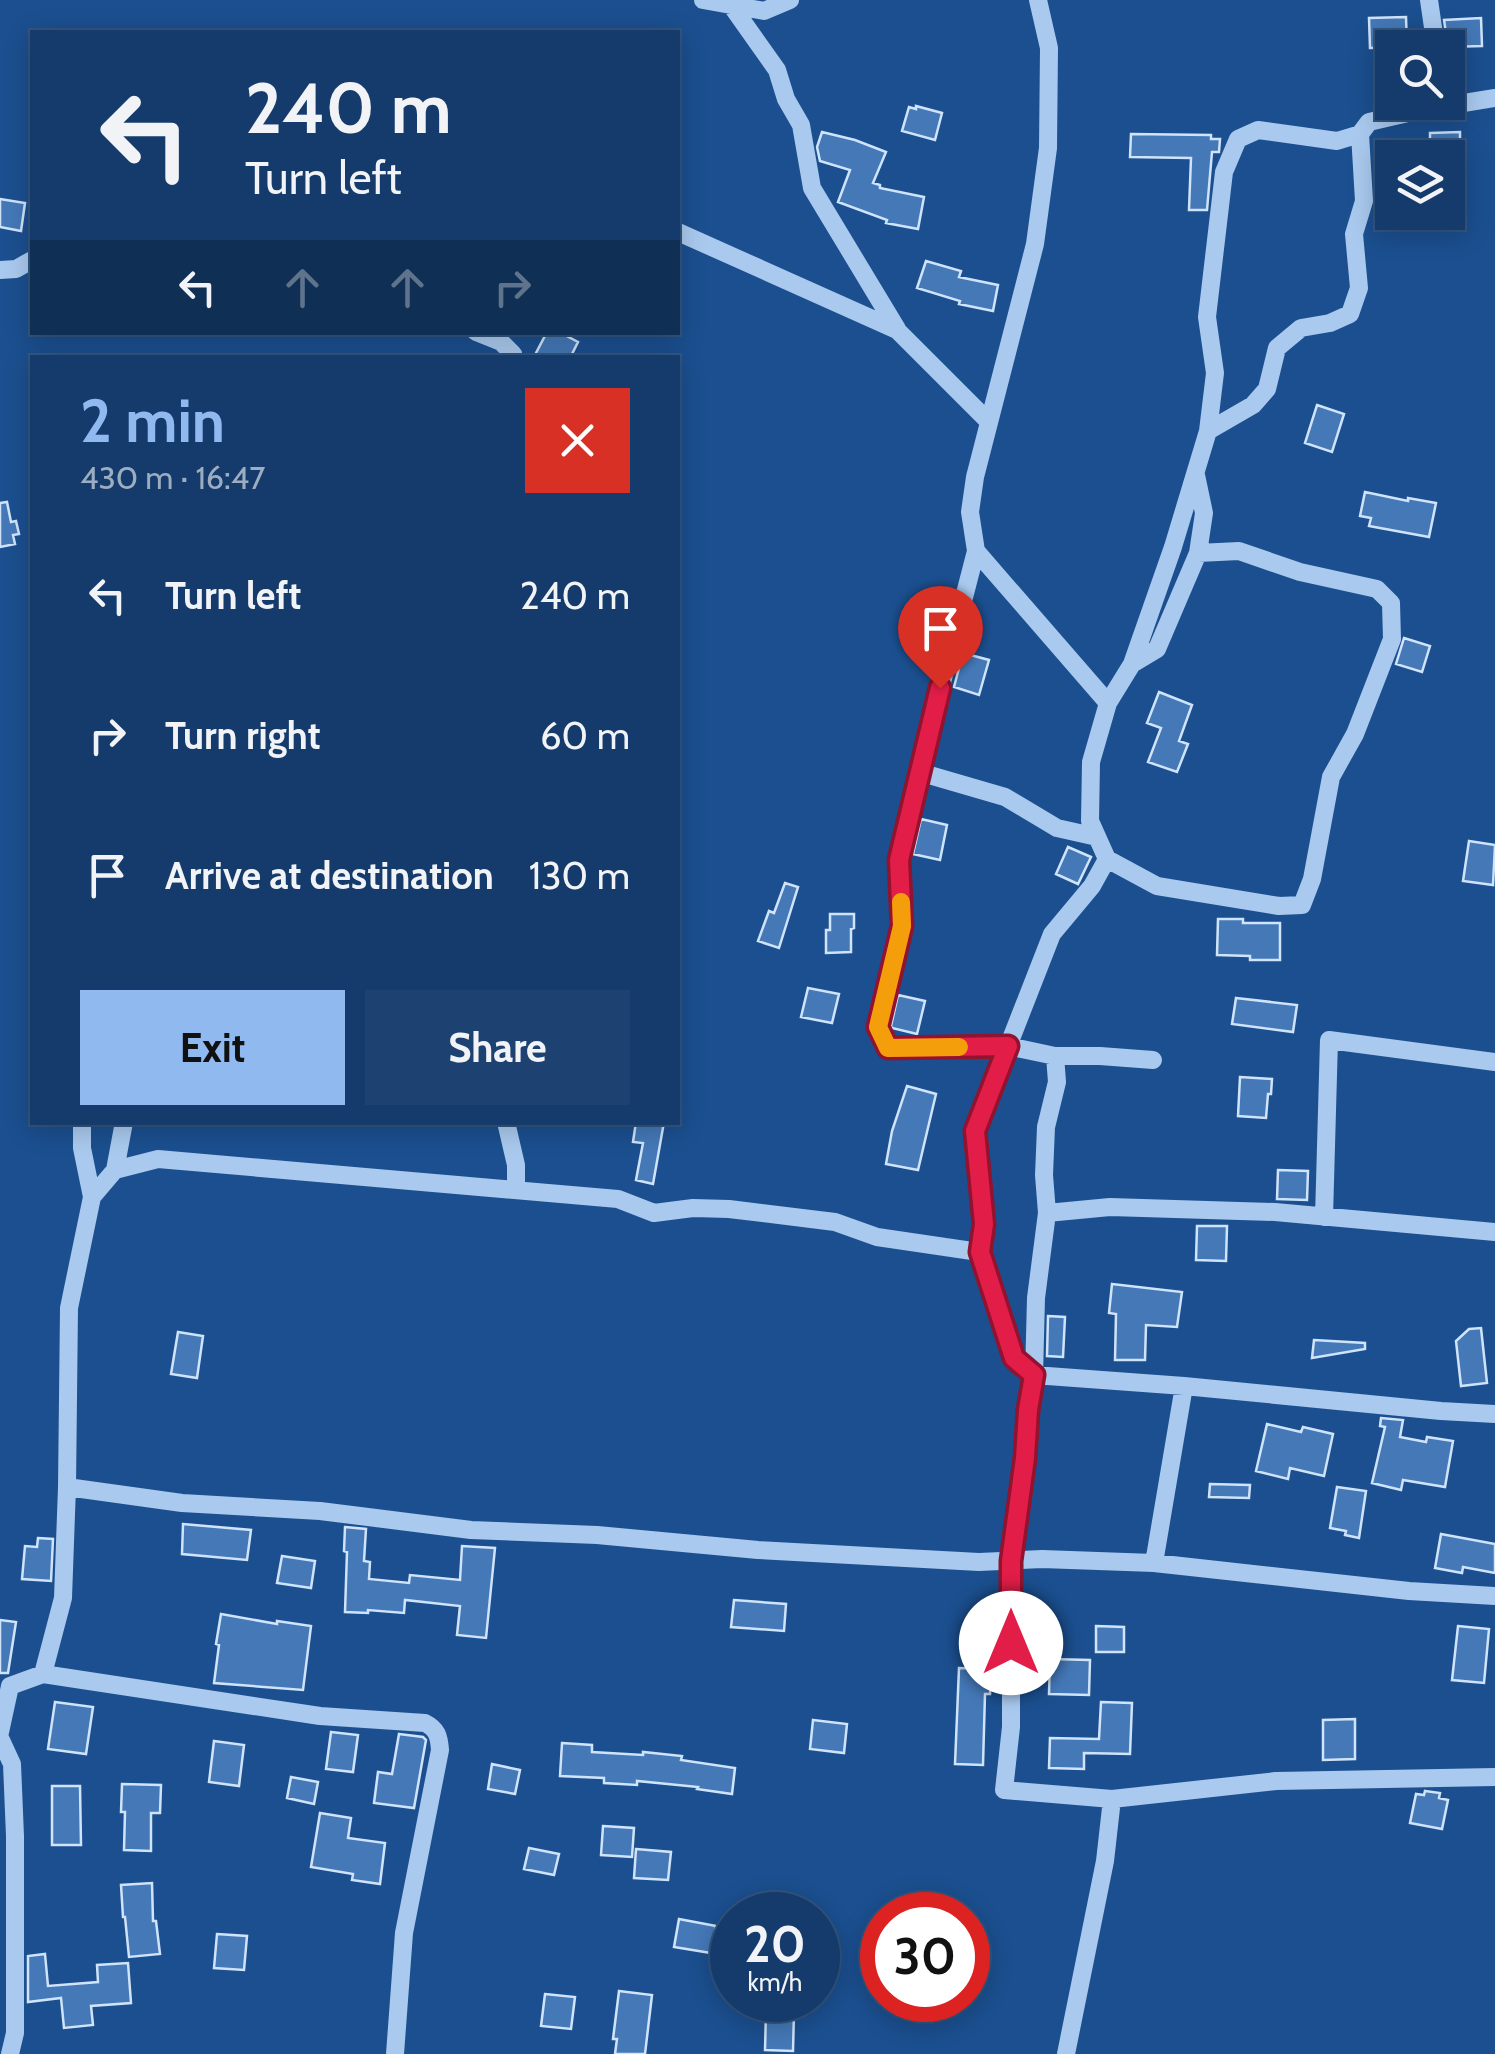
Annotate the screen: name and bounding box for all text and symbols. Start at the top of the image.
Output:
map controls [1375,30,1465,230]
button: search [1375,30,1465,120]
text: 240 m [245,65,452,151]
icon: left [80,70,210,200]
button: layers [1375,140,1465,230]
text: Turn left [245,151,402,205]
icon: left [170,260,225,315]
icon: ahead [275,260,330,315]
icon: ahead [380,260,435,315]
icon: right [485,260,540,315]
text: 2 min [80,384,225,457]
button: close [525,388,630,493]
text: 430 m · 16:47 [80,458,265,497]
icon: left [80,568,135,623]
text: Turn left [165,572,301,619]
text: 240 m [520,572,630,619]
pin [898,586,983,689]
icon: arrive [913,601,968,656]
icon: right [80,708,135,763]
text: Turn right [165,712,321,759]
text: 60 m [540,712,630,759]
icon: arrive [80,848,135,903]
text: Arrive at destination [165,852,494,899]
text: 130 m [529,852,630,899]
button: Exit [80,990,345,1105]
button: Share [365,990,630,1105]
position arrow [959,1591,1063,1695]
speed limit sign: 30 [860,1892,990,2022]
text: 20 [744,1914,806,1975]
text: km/h [748,1967,802,1997]

